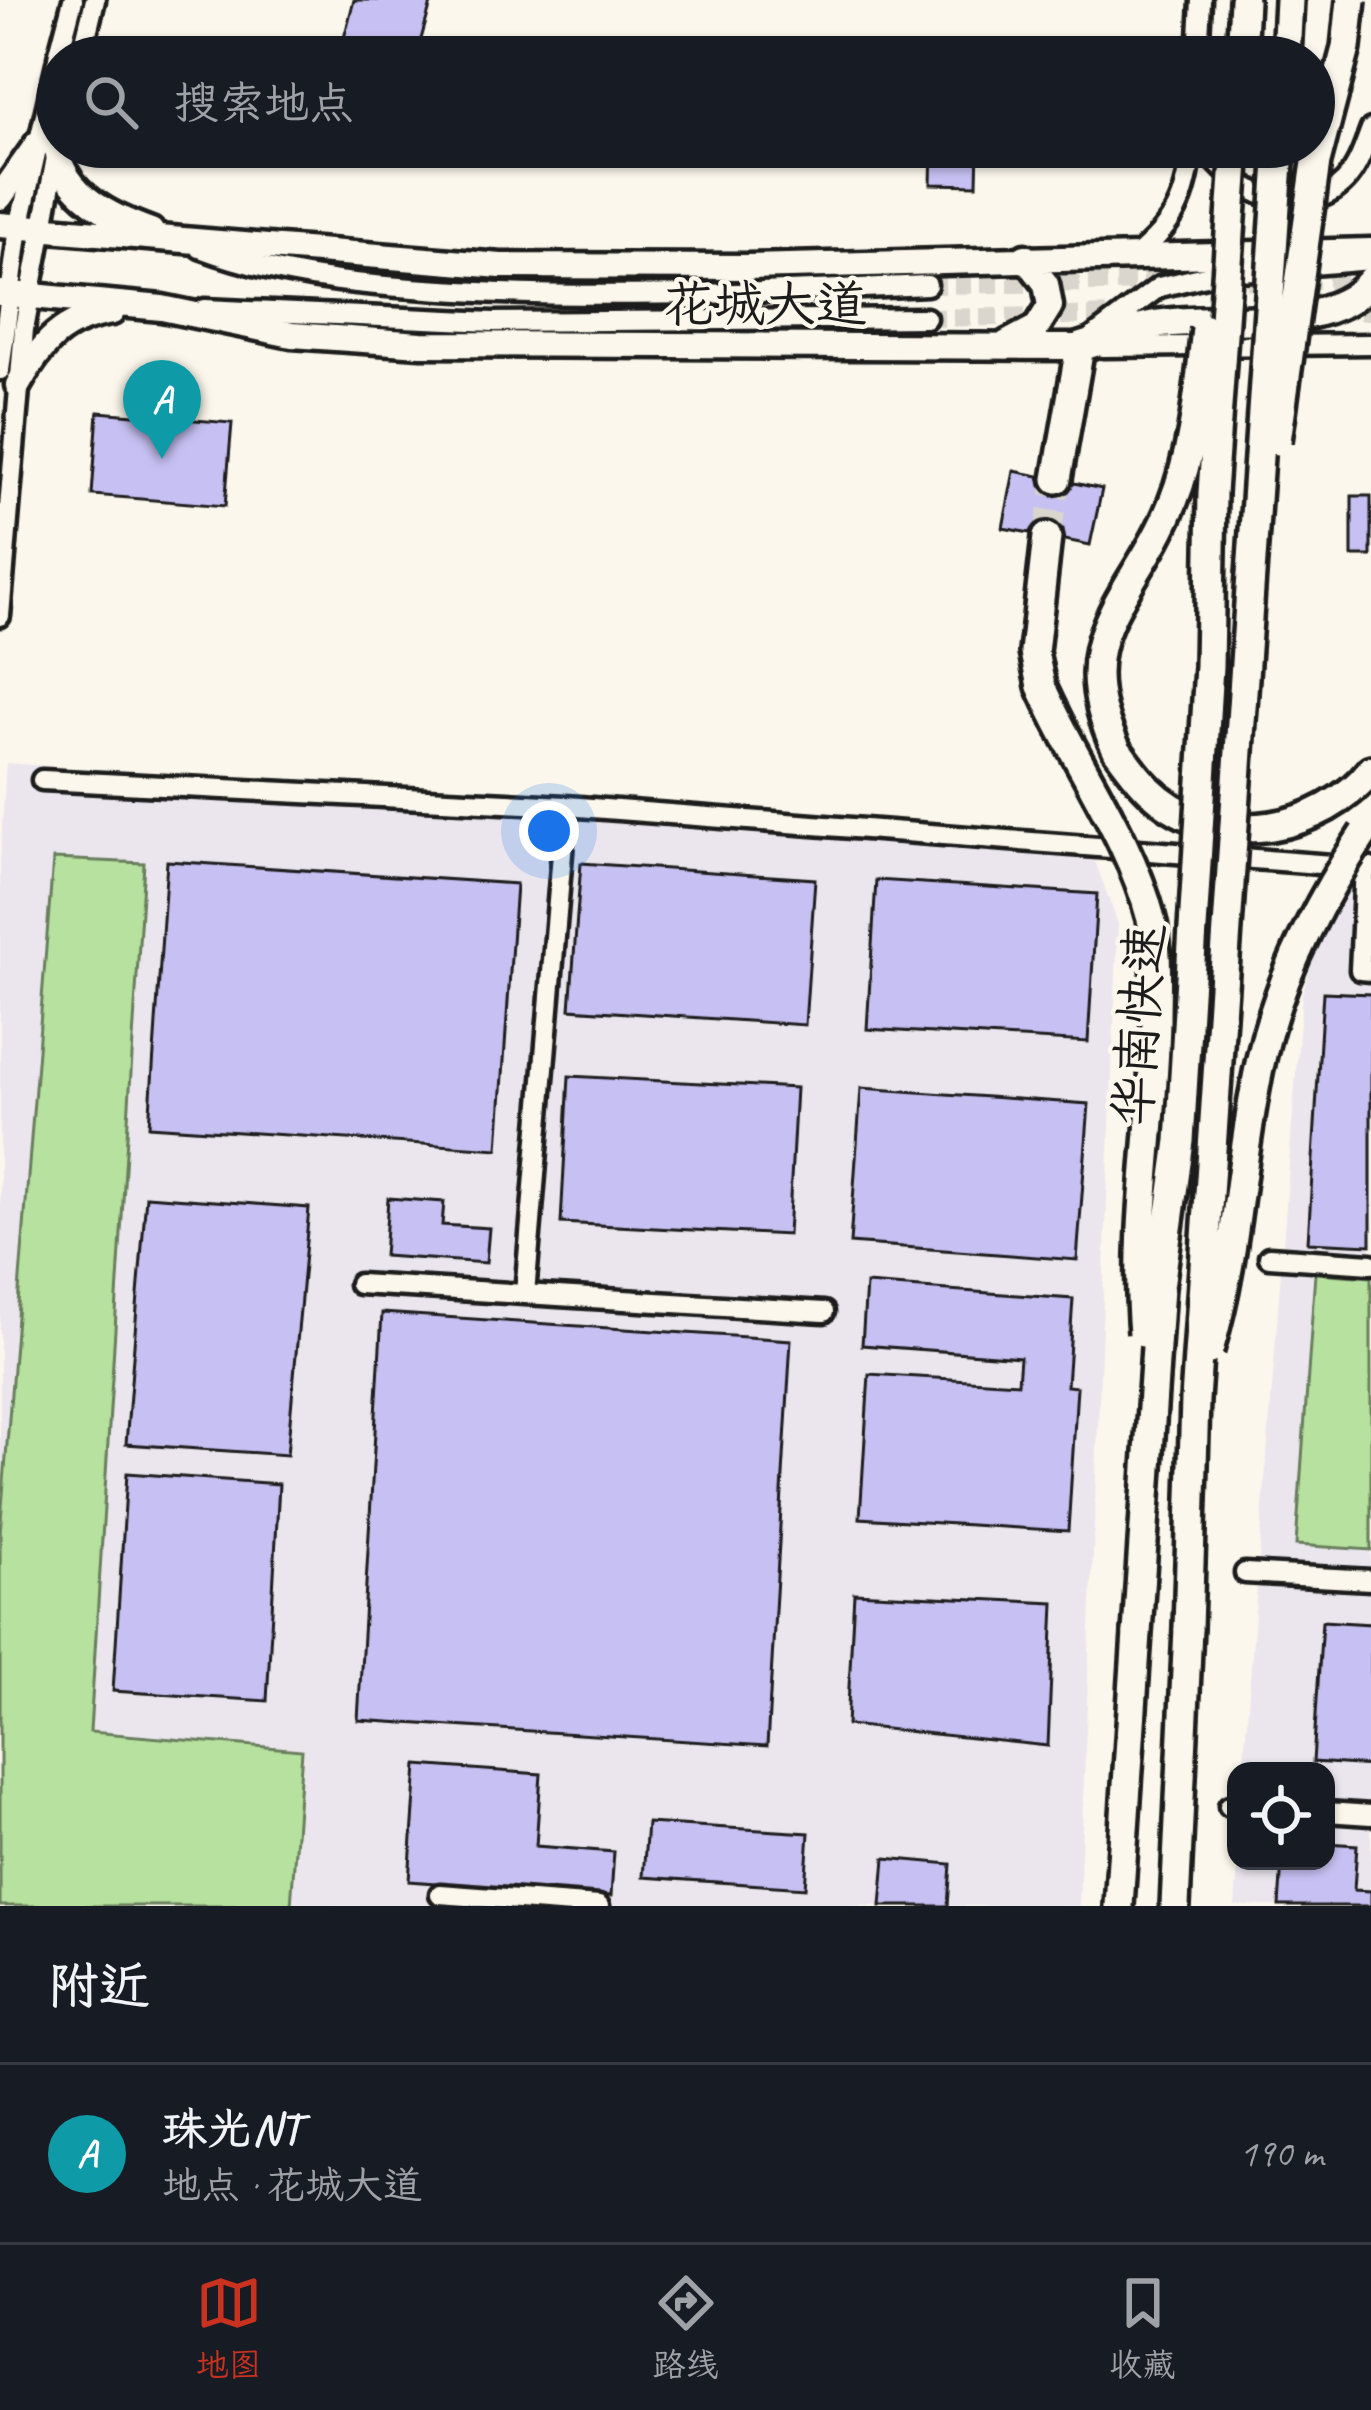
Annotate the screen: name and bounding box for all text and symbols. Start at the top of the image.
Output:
search box [36,36,1335,168]
icon: search [78,69,144,135]
text: 搜索地点 [174,75,354,132]
street label: 花城大道 [663,272,867,336]
pin: A [123,360,201,459]
your location [519,801,579,861]
street label: 华南快速 [1100,920,1178,1128]
map controls [1227,1762,1335,1870]
button: locate [1227,1762,1335,1870]
text: 附近 [48,1954,150,2018]
text: 珠光NT [162,2101,300,2158]
text: A [77,2129,97,2178]
text: 190 m [1239,2129,1323,2178]
text: 地点 · 花城大道 [162,2161,422,2210]
tab: 地图 [196,2270,262,2386]
tab: 路线 [653,2270,719,2386]
tab: 收藏 [1110,2270,1176,2386]

